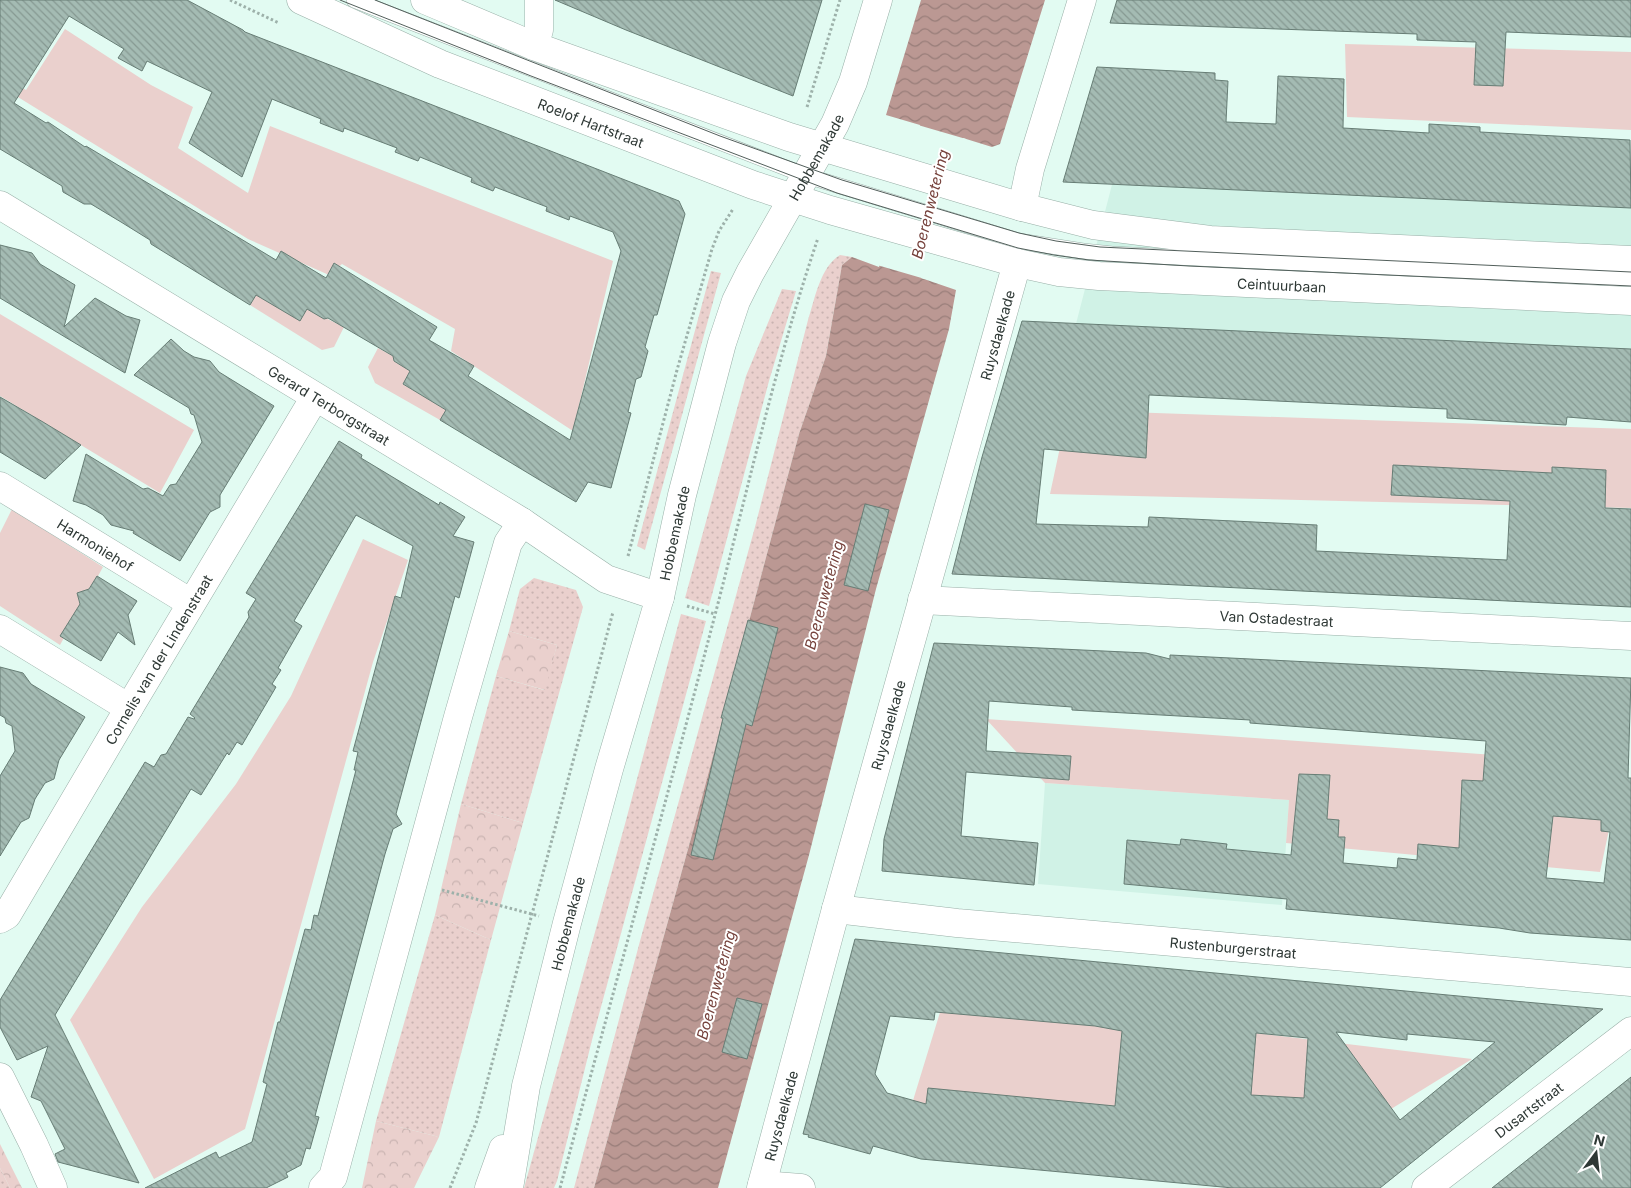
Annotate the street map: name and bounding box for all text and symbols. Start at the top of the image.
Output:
street label: Roelof Hartstraat [536,94,647,151]
street label: Hobbemakade [785,111,847,203]
water label: Boerenwetering [907,147,953,261]
street label: Ceintuurbaan [1237,274,1327,295]
street label: Ruysdaelkade [976,288,1018,382]
street label: Gerard Terborgstraat [265,361,393,448]
street label: Hobbemakade [655,484,693,582]
street label: Harmoniehof [54,515,137,574]
water label: Boerenwetering [800,538,848,652]
street label: Cornelis van der Lindenstraat [101,571,216,747]
street label: Van Ostadestraat [1219,607,1334,629]
street label: Ruysdaelkade [867,678,908,772]
street label: Hobbemakade [547,875,588,972]
water label: Boerenwetering [692,928,740,1042]
street label: Rustenburgerstraat [1169,933,1298,961]
street label: Ruysdaelkade [760,1069,801,1163]
street label: Dusartstraat [1491,1078,1566,1141]
north arrow [1571,1128,1621,1178]
text: N [1592,1130,1607,1150]

